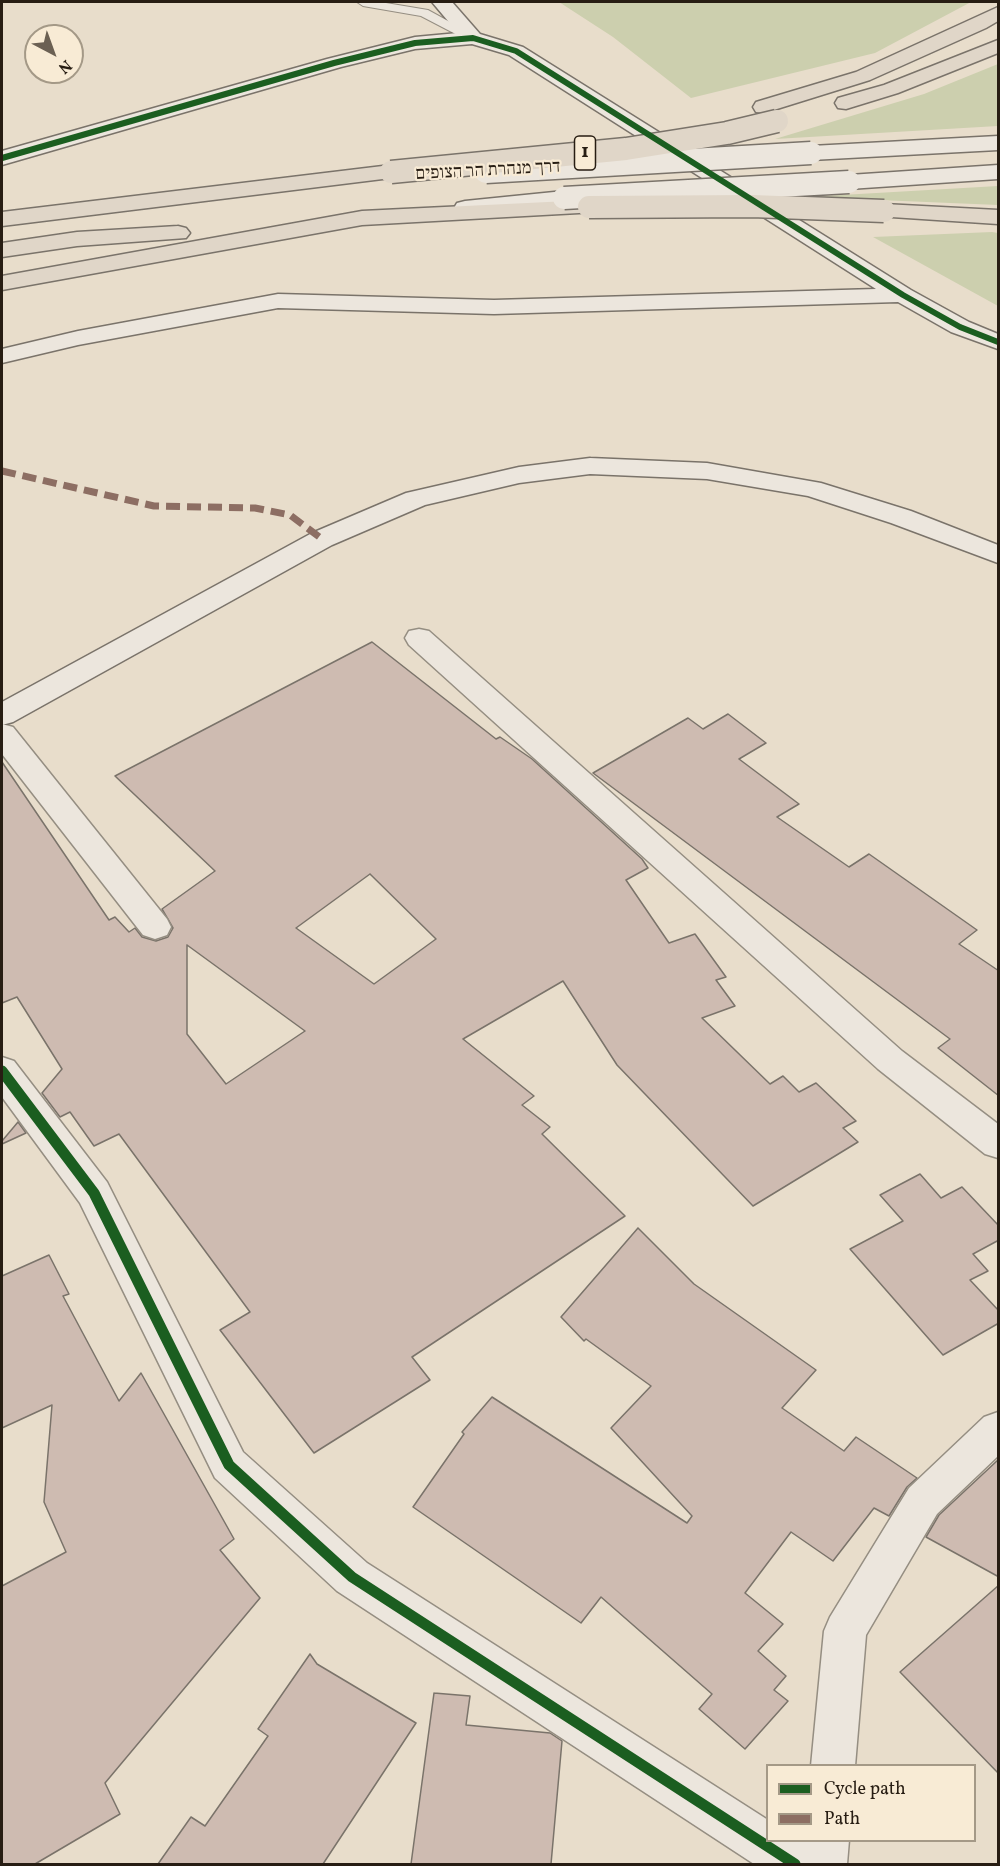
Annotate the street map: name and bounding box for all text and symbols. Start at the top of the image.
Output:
north arrow [24,24,84,84]
text: N [53,54,76,78]
road number: 1 [574,136,596,170]
street label: דרך מנהרת הר הצופים [415,157,561,187]
legend [766,1764,976,1842]
text: Cycle path [824,1777,906,1802]
text: Path [824,1807,860,1832]

